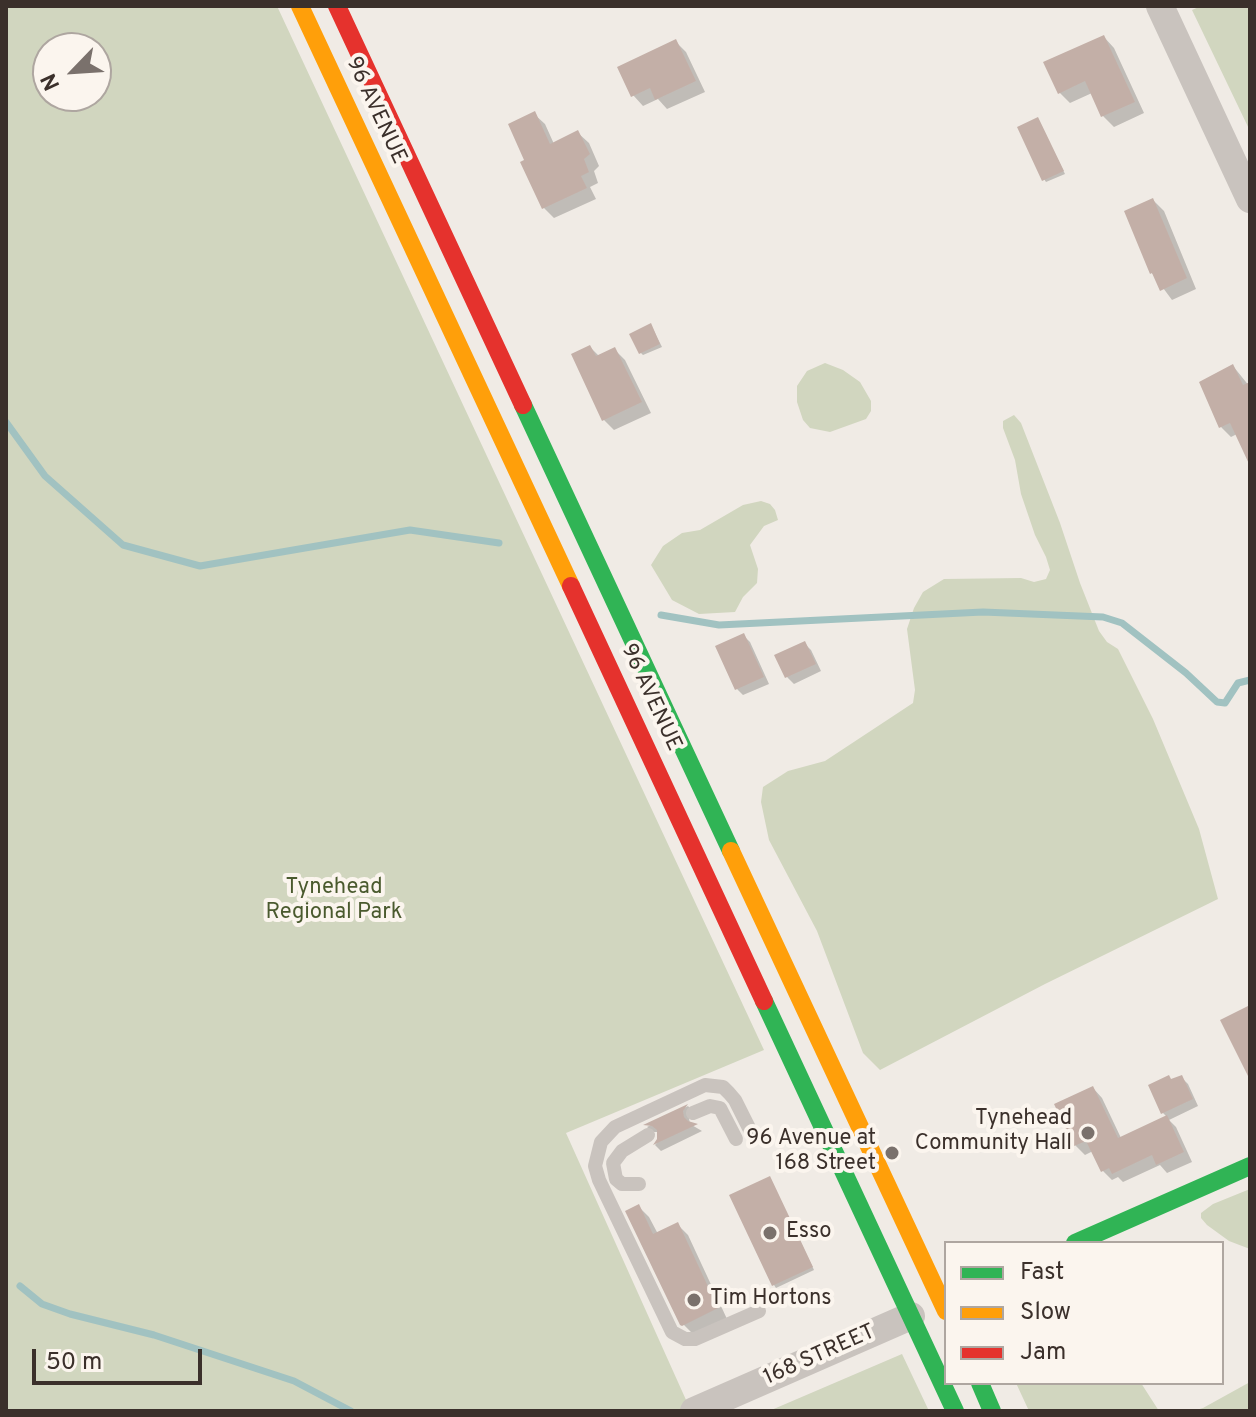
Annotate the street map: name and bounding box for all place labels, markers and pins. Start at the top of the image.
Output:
place label: Tynehead Community Hall [915,1107,1072,1158]
marker: Tynehead Community Hall [1079,1124,1097,1142]
place label: 96 Avenue at 168 Street [746,1127,876,1178]
marker: 96 Avenue at 168 Street [883,1144,901,1162]
place label: Esso [786,1220,831,1246]
marker: Esso [761,1224,779,1242]
place label: Tim Hortons [710,1287,832,1313]
marker: Tim Hortons [685,1291,703,1309]

